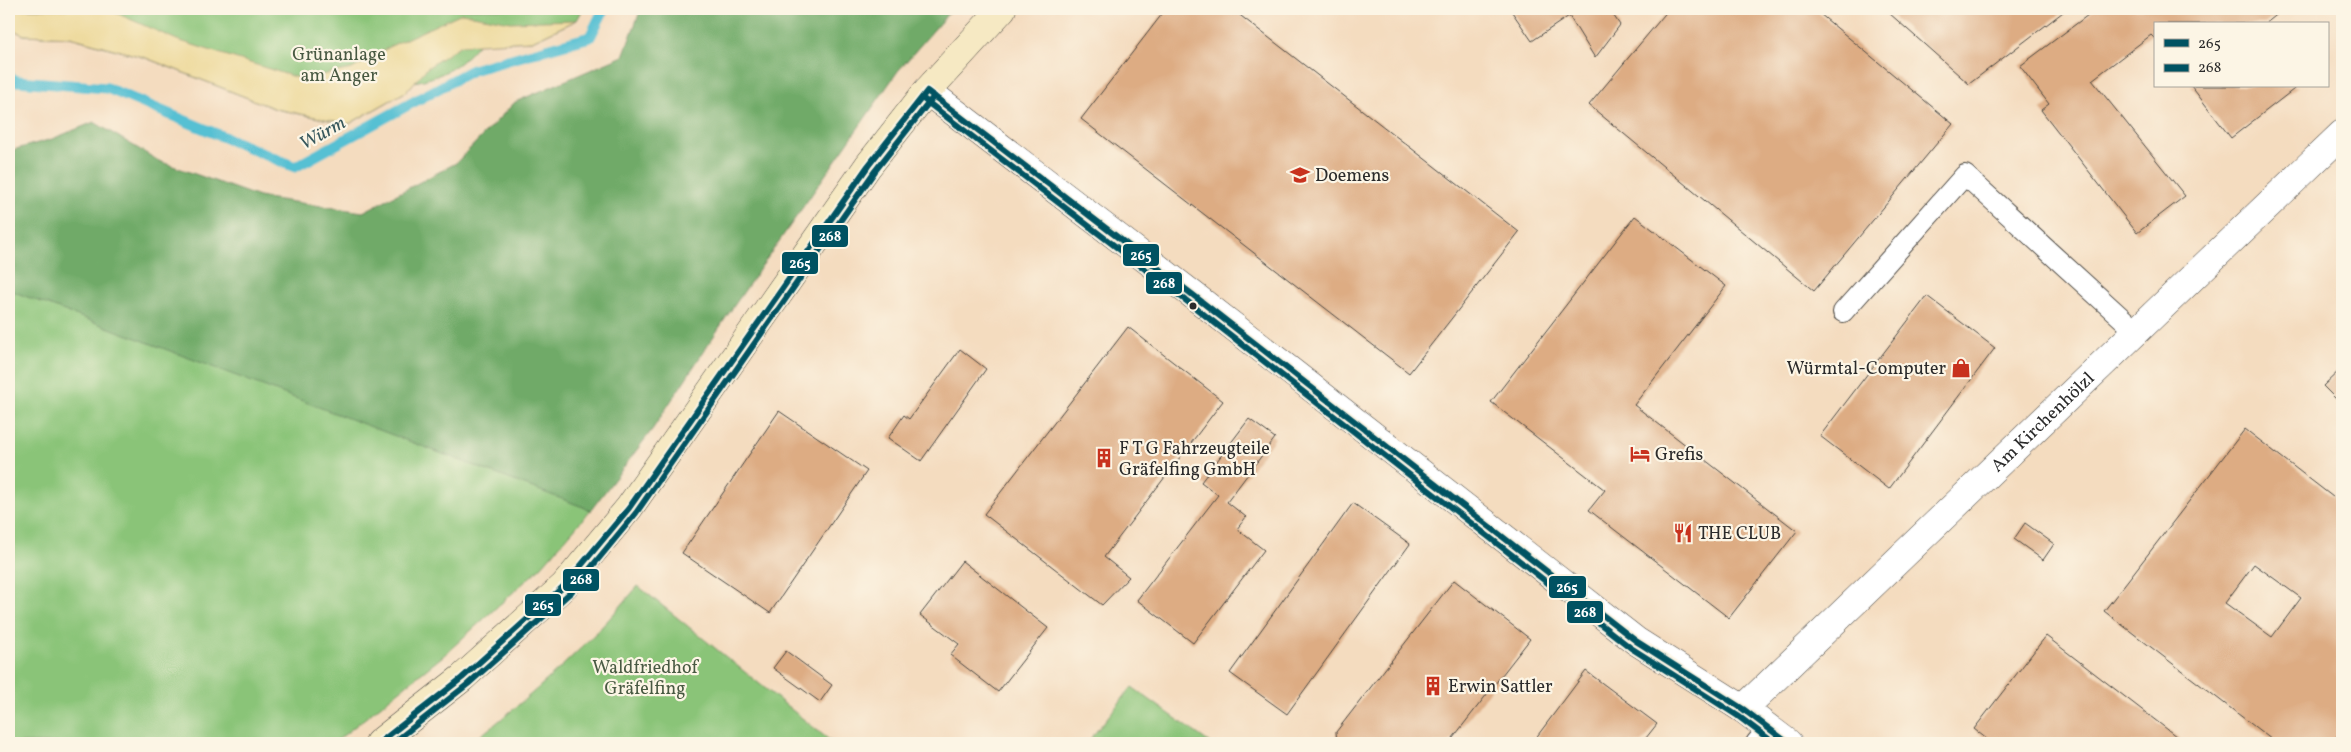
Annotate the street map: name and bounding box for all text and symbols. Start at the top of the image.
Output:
legend [2154,22,2328,88]
text: 265 [2198,34,2221,55]
park label: Grünanlage am Anger [292,43,386,89]
text: 268 [2198,58,2221,79]
water label: Würm [295,110,351,157]
school or university icon: Doemens [1289,164,1311,186]
place label: Doemens [1315,164,1389,189]
line badge: 268 [811,224,849,248]
text: 268 [819,228,841,247]
line badge: 265 [1122,243,1160,267]
text: 265 [1130,247,1152,266]
line badge: 265 [781,251,819,275]
text: 265 [789,255,811,274]
line badge: 268 [1145,271,1183,295]
text: 268 [1153,275,1175,294]
unlabelled marker [1188,301,1198,311]
place label: Würmtal-Computer [1787,357,1946,382]
shop icon: Würmtal-Computer [1950,357,1972,379]
street label: Am Kirchenhölzl [1986,367,2101,478]
place label: F T G Fahrzeugteile Gräfelfing GmbH [1119,437,1270,483]
hotel icon: Grefis [1629,443,1651,465]
place label: Grefis [1655,443,1703,468]
building icon: F T G Fahrzeugteile Gräfelfing GmbH [1093,447,1115,469]
restaurant icon: THE CLUB [1672,522,1694,544]
place label: THE CLUB [1698,522,1781,547]
line badge: 268 [562,568,600,592]
text: 268 [570,571,592,590]
line badge: 265 [1548,575,1587,599]
text: 265 [1556,579,1578,598]
line badge: 265 [524,593,562,617]
text: 265 [532,597,554,616]
line badge: 268 [1566,600,1604,624]
text: 268 [1574,604,1596,623]
park label: Waldfriedhof Gräfelfing [592,656,700,702]
building icon: Erwin Sattler [1422,675,1444,697]
place label: Erwin Sattler [1448,675,1553,700]

